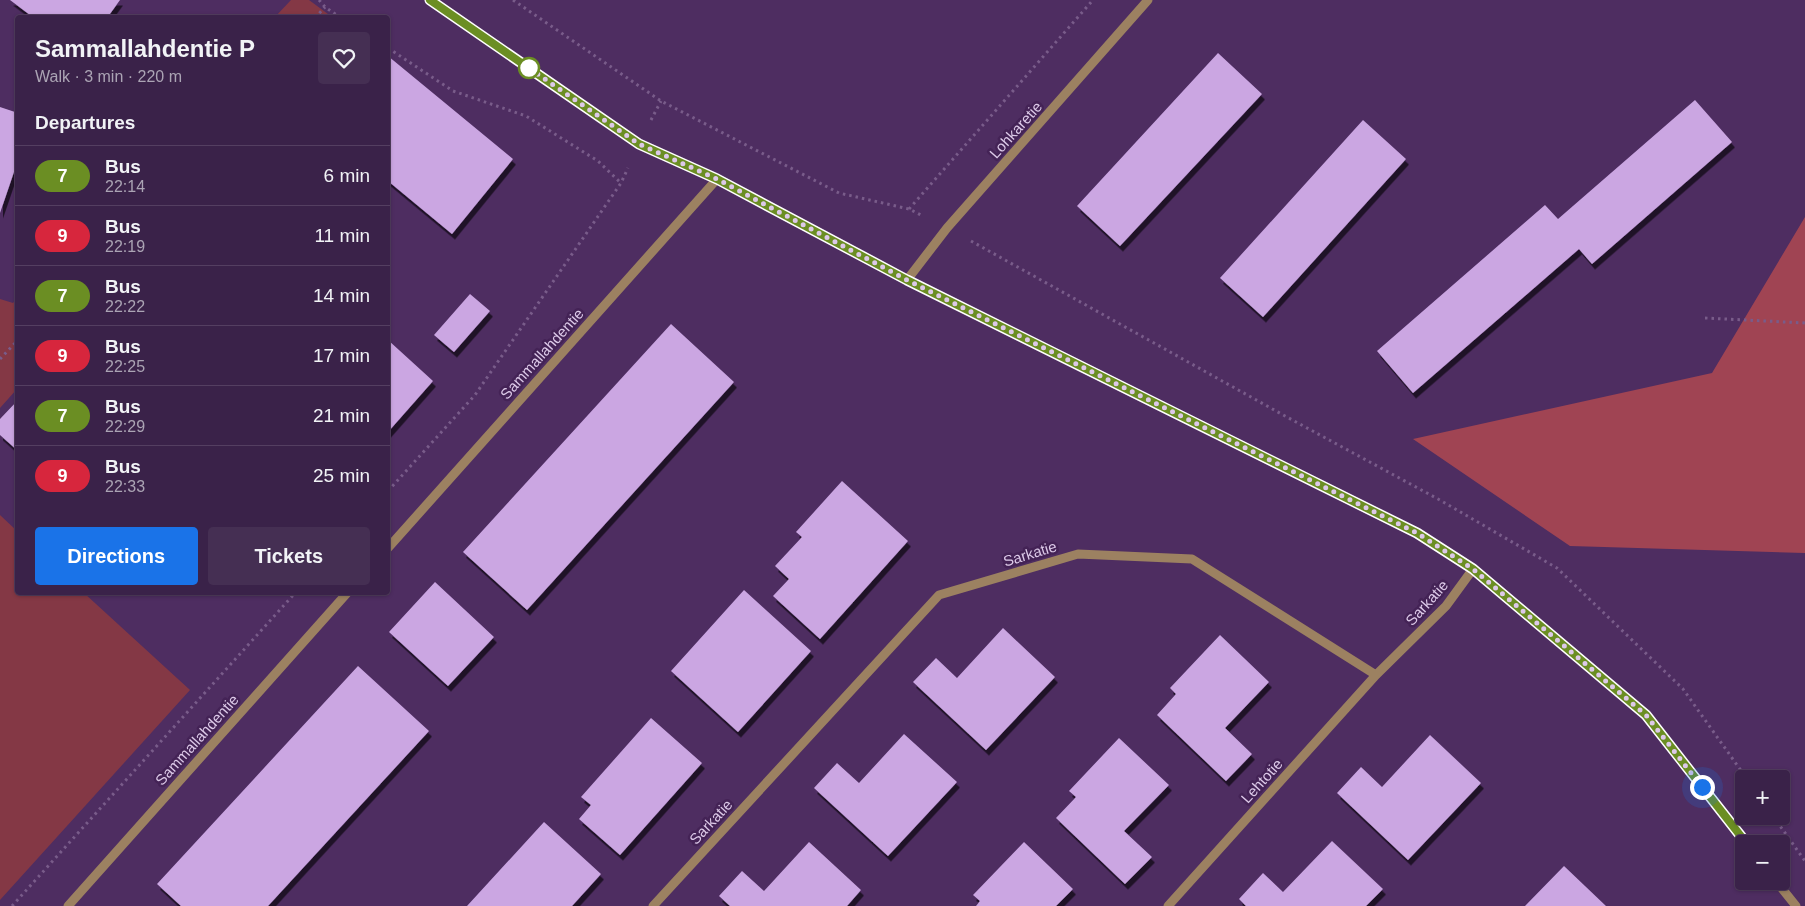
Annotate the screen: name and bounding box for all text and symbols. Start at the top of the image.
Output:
button: heart [318,32,370,84]
text: Sammallahdentie P [35,35,255,62]
unlabelled marker [518,57,540,79]
text: Walk · 3 min · 220 m [35,68,182,85]
street label: Lohkaretie [986,98,1045,161]
text: Departures [35,112,135,133]
text: Bus [105,156,141,177]
text: 6 min [324,165,370,186]
text: 7 [57,166,68,186]
text: 22:14 [105,178,145,195]
text: Bus [105,216,141,237]
text: 11 min [314,225,370,246]
text: 9 [57,226,68,246]
text: 22:19 [105,238,145,255]
text: Bus [105,276,141,297]
text: 14 min [313,285,370,306]
text: 7 [57,286,68,306]
text: 22:22 [105,298,145,315]
street label: Sammallahdentie [497,305,587,402]
text: Bus [105,336,141,357]
text: 17 min [313,345,370,366]
text: 9 [57,346,68,366]
text: 22:25 [105,358,145,375]
text: Bus [105,396,141,417]
text: 21 min [313,405,370,426]
text: 7 [57,406,68,426]
text: 22:29 [105,418,145,435]
text: Bus [105,456,141,477]
text: 25 min [313,465,370,486]
text: 9 [57,466,68,486]
text: 22:33 [105,478,145,495]
button: Directions [35,527,198,585]
button: Tickets [208,527,370,585]
street label: Sarkatie [1001,537,1059,570]
street label: Sarkatie [1402,577,1451,629]
street label: Sammallahdentie [152,691,242,788]
street label: Lehtotie [1237,755,1286,806]
map controls [1735,770,1790,890]
button: + [1735,770,1790,825]
your location [1690,775,1715,800]
street label: Sarkatie [686,796,736,848]
button: − [1735,835,1790,890]

